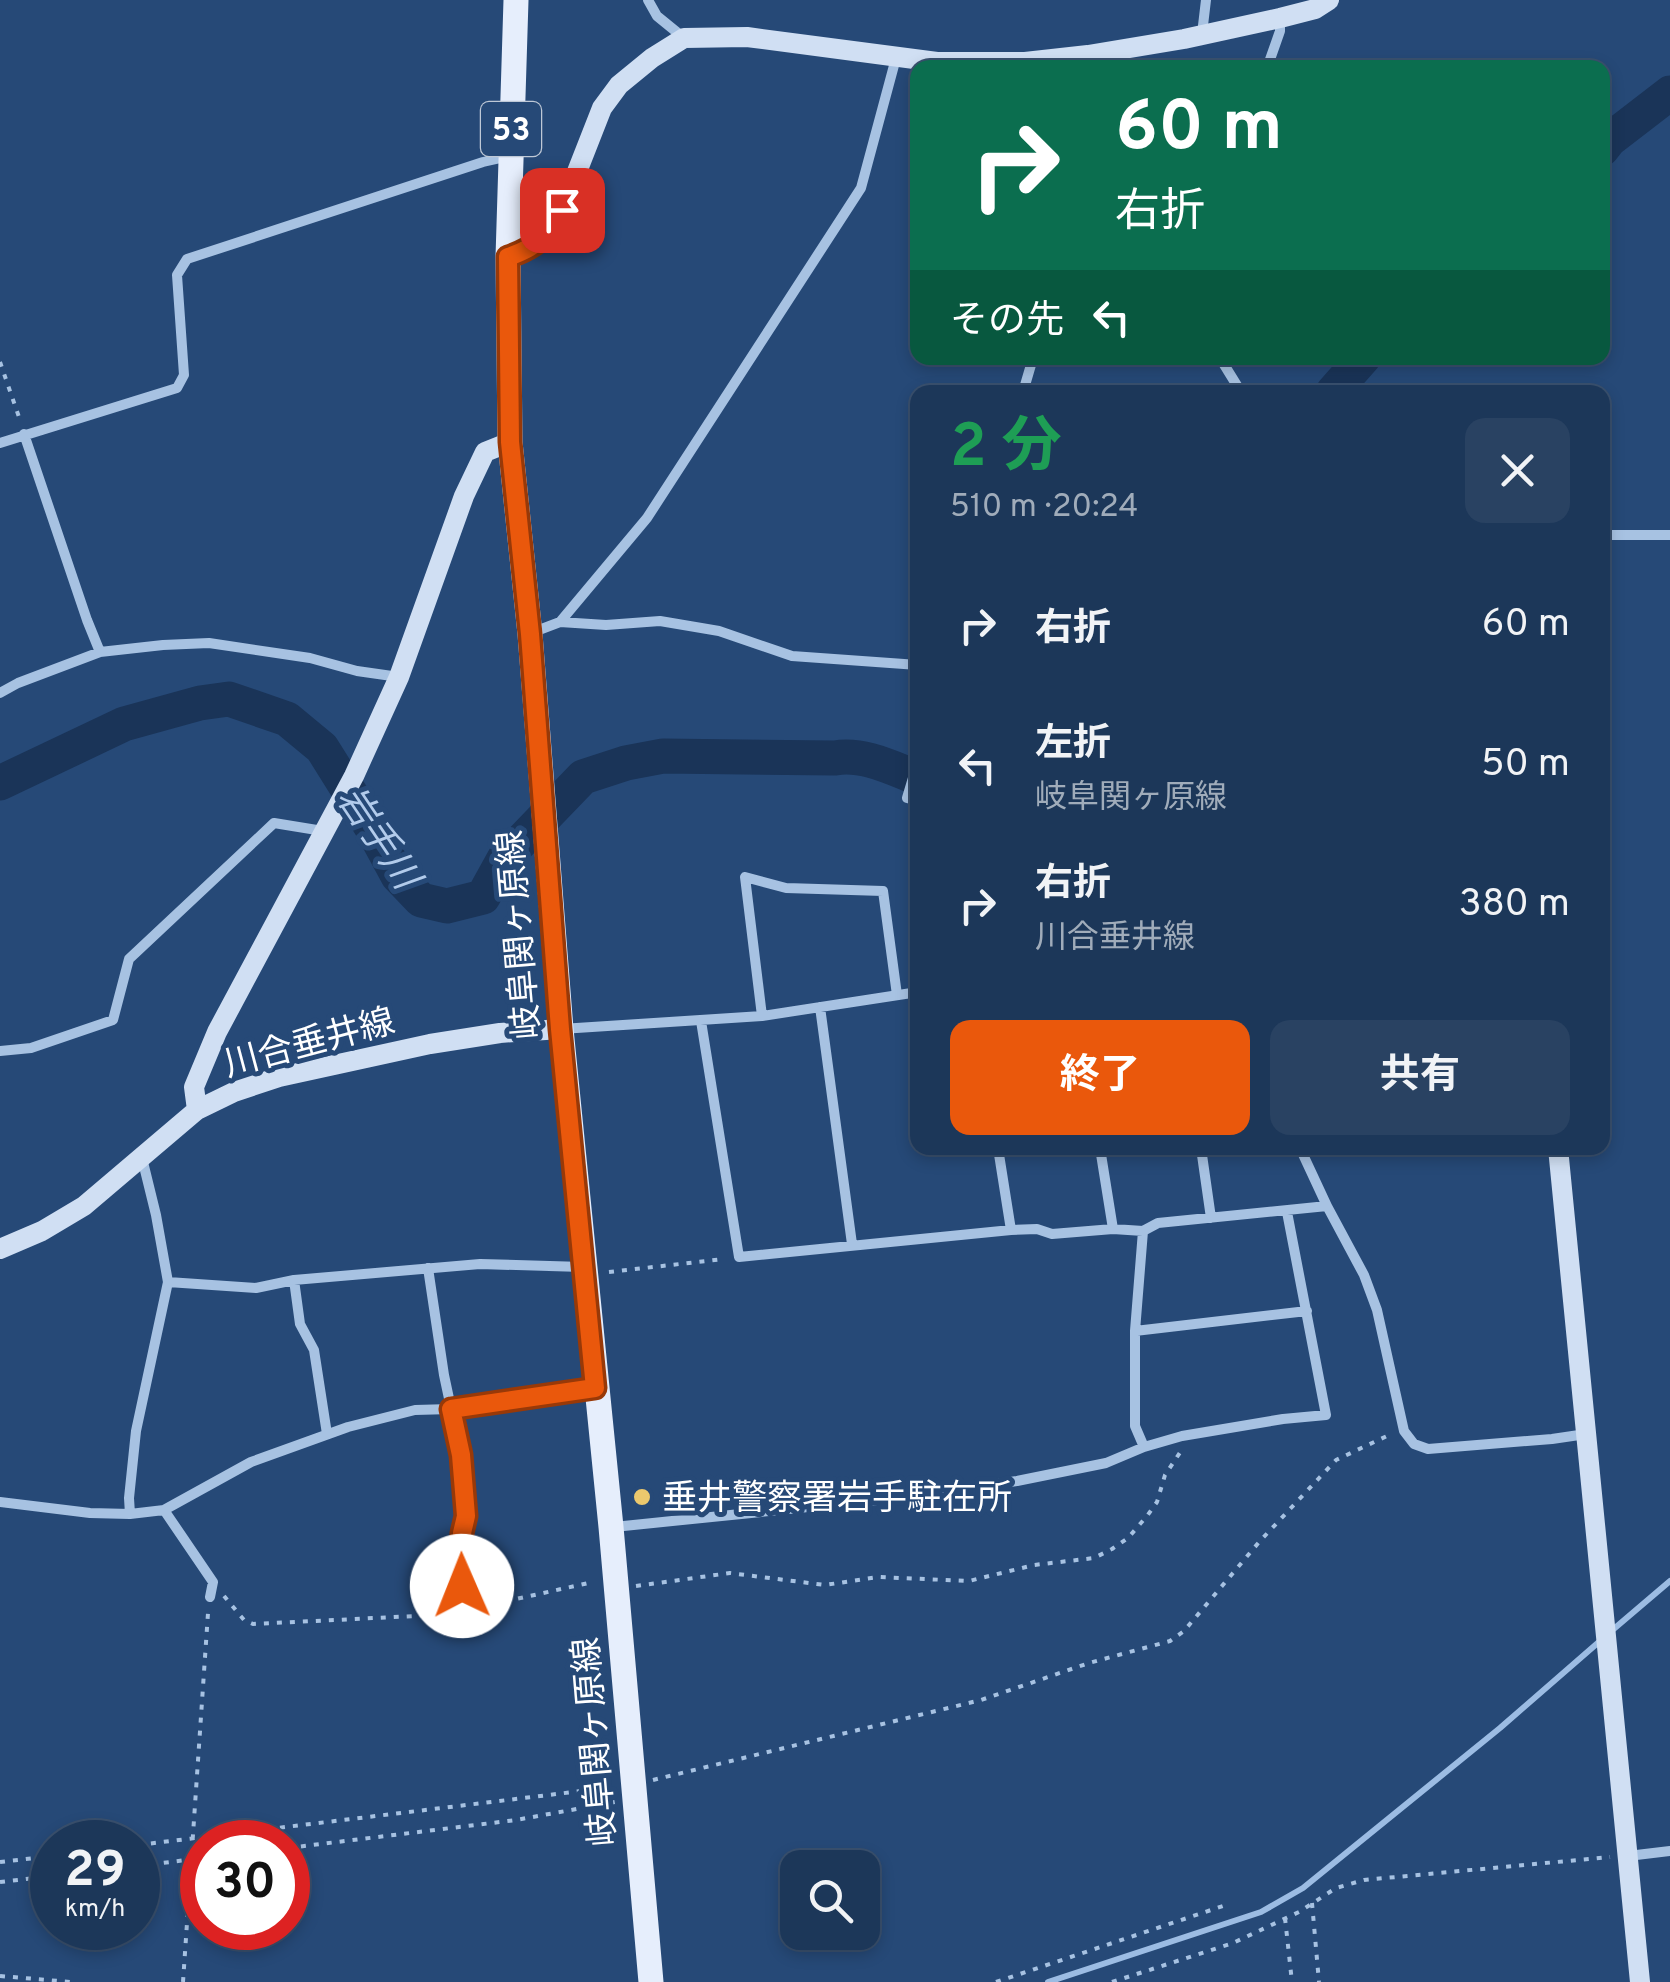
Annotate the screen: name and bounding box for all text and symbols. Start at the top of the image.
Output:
text: 60 m [1115,86,1283,175]
icon: right [950,100,1080,230]
road number: 53 [481,102,541,156]
pin [520,168,605,253]
icon: arrive [535,183,590,238]
text: 右折 [1115,185,1205,242]
icon: left [1084,290,1139,345]
text: その先 [950,298,1064,347]
text: 2 分 [950,412,1062,488]
button: close [1465,418,1570,523]
text: 510 m · 20:24 [950,488,1138,528]
icon: right [950,598,1005,653]
text: 60 m [1482,601,1570,650]
text: 右折 [1035,606,1111,655]
text: 左折 [1035,721,1111,770]
icon: left [950,738,1005,793]
text: 50 m [1481,741,1570,790]
water label: 岩手川 [324,778,431,903]
text: 岐阜関ヶ原線 [1035,779,1227,819]
street label: 岐阜関ヶ原線 [490,828,552,1041]
text: 右折 [1035,861,1111,910]
icon: right [950,878,1005,933]
text: 380 m [1459,881,1570,930]
text: 川合垂井線 [1035,919,1195,959]
street label: 川合垂井線 [220,1001,400,1089]
button: 終了 [950,1020,1250,1135]
button: 共有 [1270,1020,1570,1135]
place label: 垂井警察署岩手駐在所 [662,1478,1012,1522]
marker: 垂井警察署岩手駐在所 [631,1486,653,1508]
position arrow [410,1534,514,1638]
street label: 岐阜関ヶ原線 [566,1635,628,1848]
speed limit sign: 30 [180,1820,310,1950]
text: 29 [64,1841,126,1904]
map controls [780,1850,880,1950]
button: search [780,1850,880,1950]
text: km/h [65,1894,125,1926]

